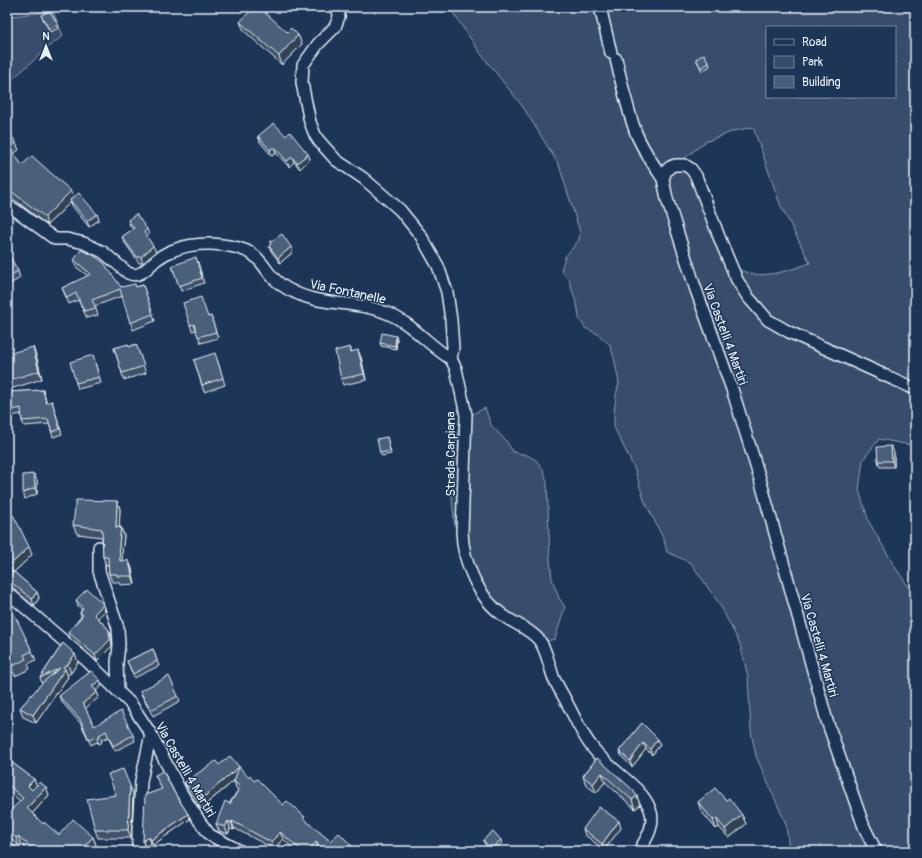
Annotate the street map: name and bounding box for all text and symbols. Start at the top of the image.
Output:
north arrow [26,26,66,66]
legend [766,26,896,98]
text: N [42,30,50,43]
text: Road [802,35,827,50]
text: Park [802,55,823,70]
text: Building [802,75,841,90]
street label: Via Fontanelle [308,276,388,308]
street label: Via Castelli 4 Martiri [699,281,751,387]
street label: Strada Carpiana [443,412,459,496]
street label: Via Castelli 4 Martiri [797,592,841,699]
street label: Via Castelli 4 Martiri [152,719,219,820]

